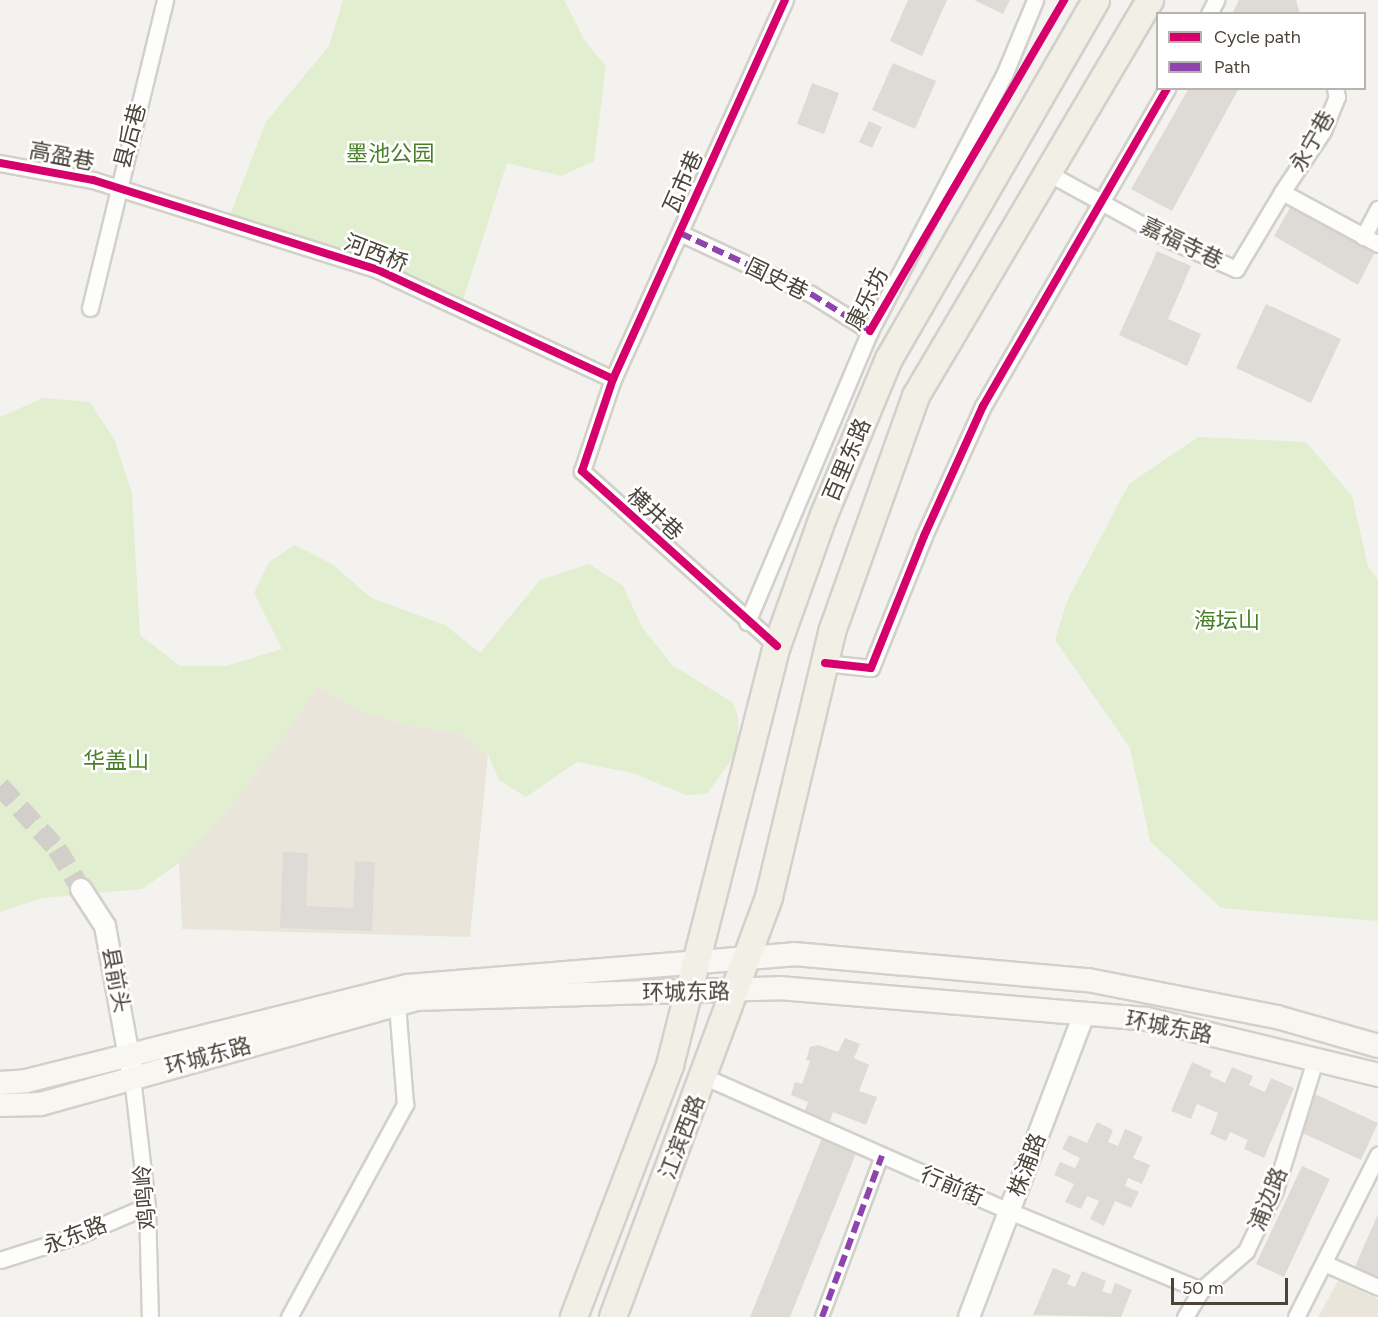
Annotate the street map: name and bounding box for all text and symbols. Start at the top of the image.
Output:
legend [1156,12,1366,90]
text: Cycle path [1214,26,1301,48]
text: Path [1214,56,1250,78]
street label: 县后巷 [109,101,151,171]
street label: 永宁巷 [1284,106,1340,176]
street label: 高盈巷 [27,137,97,175]
park label: 墨池公园 [346,141,434,167]
street label: 瓦市巷 [658,146,708,218]
street label: 嘉福寺巷 [1137,212,1227,274]
street label: 河西桥 [340,229,412,277]
street label: 国史巷 [742,253,812,305]
street label: 康乐坊 [840,264,894,334]
street label: 百里东路 [818,414,876,506]
street label: 横井巷 [622,482,688,546]
park label: 海坛山 [1194,608,1260,634]
park label: 华盖山 [83,748,149,774]
street label: 县前头 [97,945,135,1015]
street label: 环城东路 [642,978,730,1006]
street label: 环城东路 [1123,1006,1215,1048]
street label: 环城东路 [162,1032,254,1080]
street label: 江滨西路 [654,1091,710,1183]
street label: 株浦路 [1003,1129,1051,1201]
street label: 行前街 [916,1161,988,1211]
street label: 鸡鸣岭 [129,1163,161,1231]
street label: 浦边路 [1243,1163,1293,1235]
street label: 永东路 [39,1211,111,1259]
scale bar [1174,1266,1291,1304]
text: 50 m [1182,1277,1224,1299]

